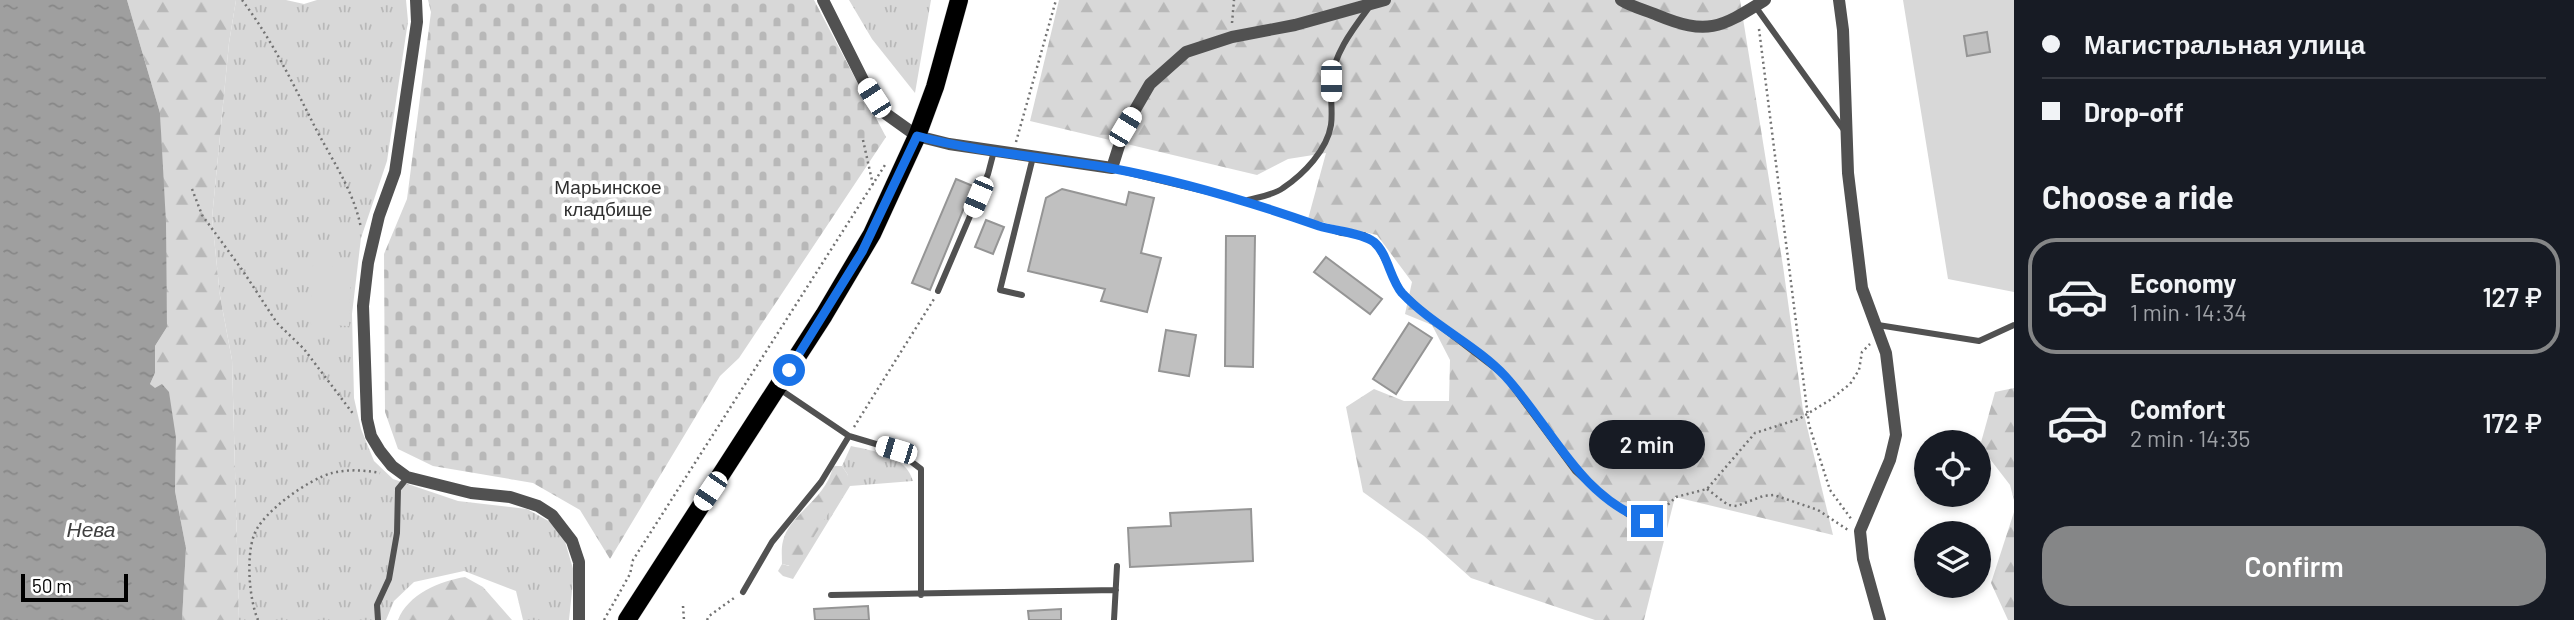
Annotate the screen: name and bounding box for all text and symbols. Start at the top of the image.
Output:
text: Магистральная улица [2084,28,2365,59]
car [1321,60,1342,102]
car [854,75,895,121]
text: Drop-off [2084,96,2184,127]
car [1106,104,1145,150]
car [961,174,996,220]
park label: Марьинское кладбище [554,175,662,220]
text: Choose a ride [2042,177,2234,215]
icon: car [2046,265,2109,328]
text: Economy [2130,267,2236,298]
text: 127 ₽ [2482,281,2542,312]
text: 1 min · 14:34 [2130,298,2247,326]
route start [773,354,805,386]
icon: car [2046,391,2109,454]
text: Comfort [2130,393,2226,424]
text: 172 ₽ [2482,407,2542,438]
callout: 2 min [1589,420,1705,468]
text: 2 min · 14:35 [2130,424,2250,452]
text: 2 min [1620,430,1674,458]
map controls [1914,430,1991,598]
button: locate [1914,430,1991,507]
car [873,434,920,466]
car [690,468,731,514]
route end [1631,505,1663,537]
water label: Нева [66,516,116,541]
button: layers [1914,521,1991,598]
button: Confirm [2042,526,2546,606]
scale bar [21,571,128,603]
text: 50 m [32,574,72,597]

